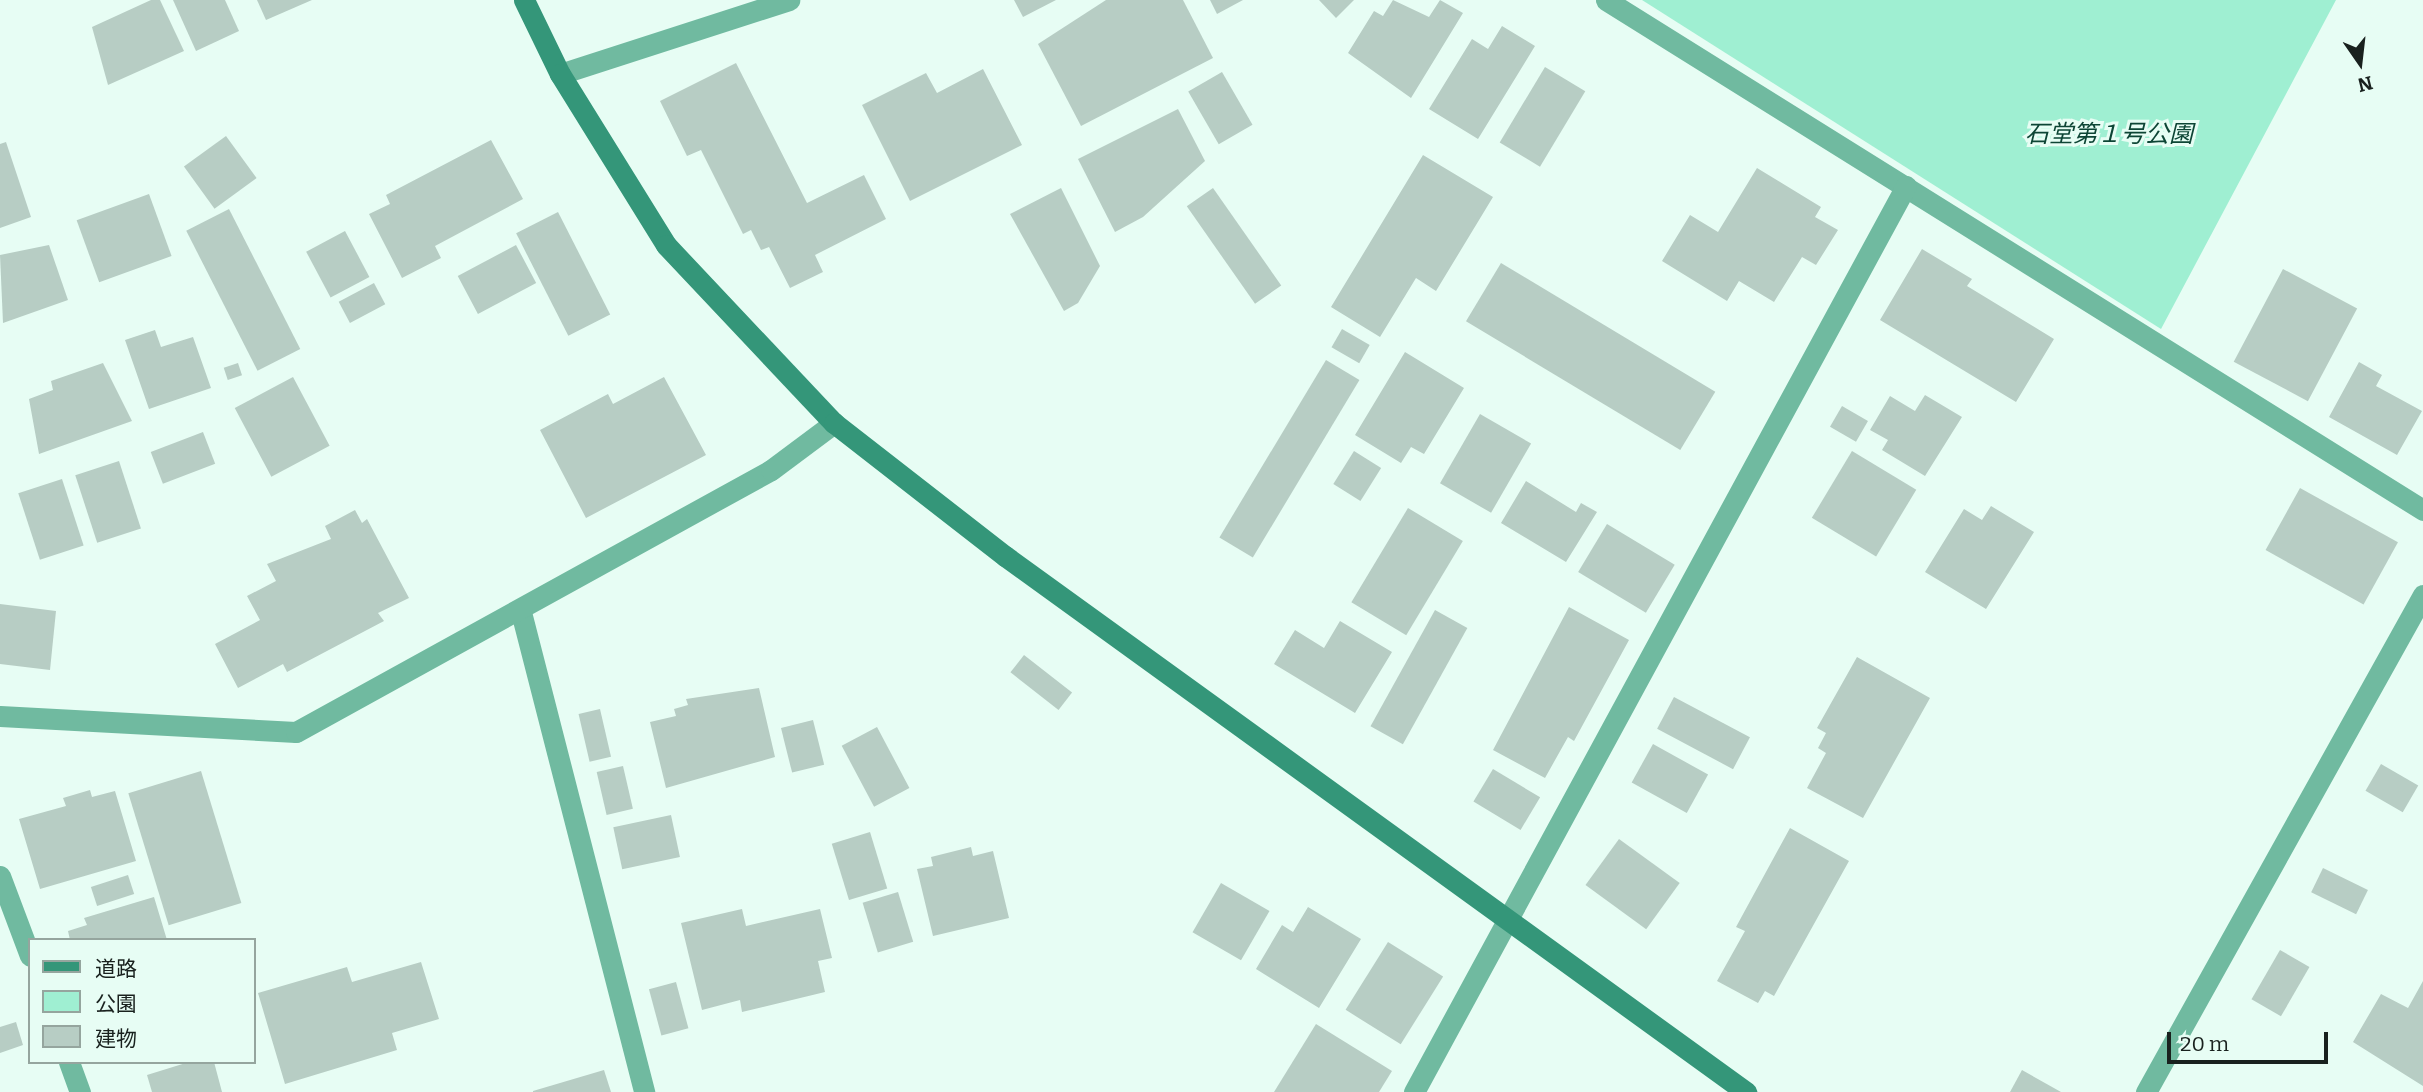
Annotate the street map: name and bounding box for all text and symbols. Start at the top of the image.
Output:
north arrow [2325,28,2395,98]
text: N [2355,71,2375,97]
park label: 石堂第１号公園 [2025,121,2193,149]
legend [28,938,256,1064]
text: 道路 [95,956,137,982]
text: 公園 [95,991,137,1017]
scale bar [2171,1018,2332,1062]
text: 建物 [95,1026,137,1052]
text: 20 m [2180,1031,2229,1057]

